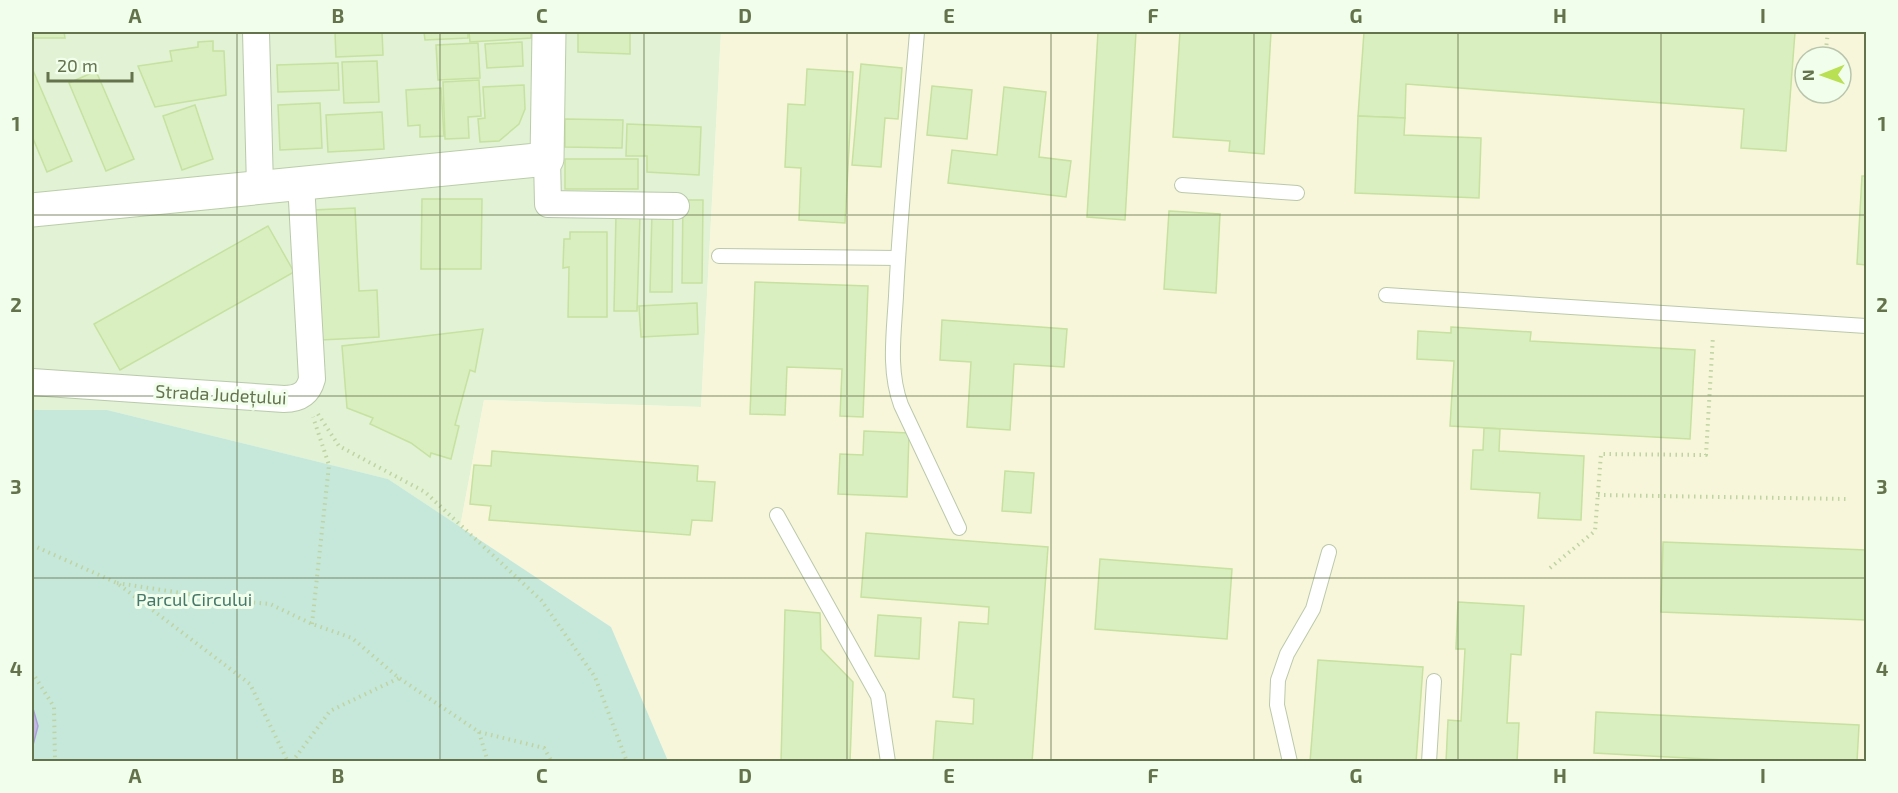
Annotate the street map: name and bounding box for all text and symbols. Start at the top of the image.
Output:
text: A [128,3,142,27]
text: B [332,3,344,27]
text: C [536,3,548,27]
text: D [738,3,752,27]
text: E [943,3,955,27]
text: F [1147,3,1159,27]
text: G [1350,3,1362,27]
text: H [1553,3,1567,27]
text: I [1760,3,1766,27]
scale bar [48,45,132,83]
north arrow [1793,45,1853,105]
text: 20 m [57,54,98,76]
text: N [1798,69,1817,81]
text: 1 [12,111,20,135]
text: 1 [1878,111,1886,135]
text: 2 [10,292,22,316]
text: 2 [1876,292,1888,316]
street label: Strada Județului [155,380,287,409]
text: 3 [10,474,22,498]
text: 3 [1876,474,1888,498]
park label: Parcul Circului [136,588,252,610]
text: 4 [10,656,23,680]
text: 4 [1876,656,1889,680]
text: A [128,763,142,787]
text: B [332,763,344,787]
text: C [536,763,548,787]
text: D [738,763,752,787]
text: E [943,763,955,787]
text: F [1147,763,1159,787]
text: G [1350,763,1362,787]
text: H [1553,763,1567,787]
text: I [1760,763,1766,787]

